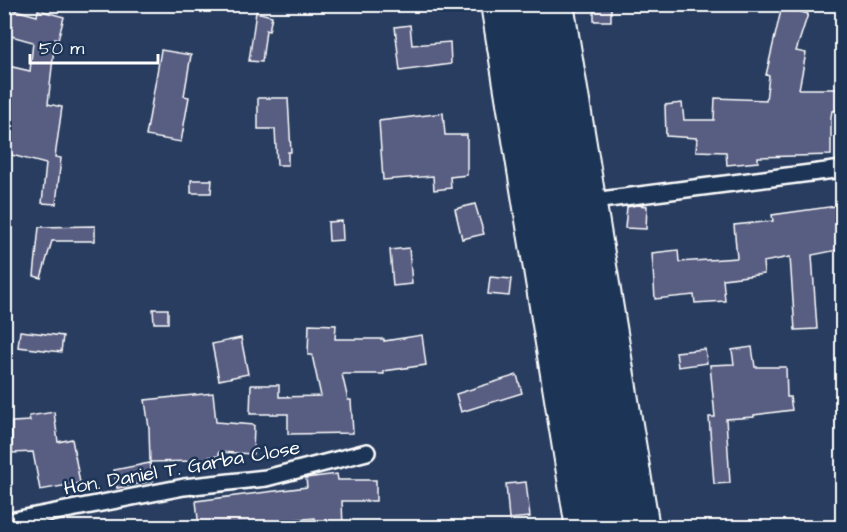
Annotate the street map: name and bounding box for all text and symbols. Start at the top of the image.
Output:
scale bar [30,27,158,65]
text: 50 m [39,36,84,61]
street label: Hon. Daniel T. Garba Close [62,433,303,503]

